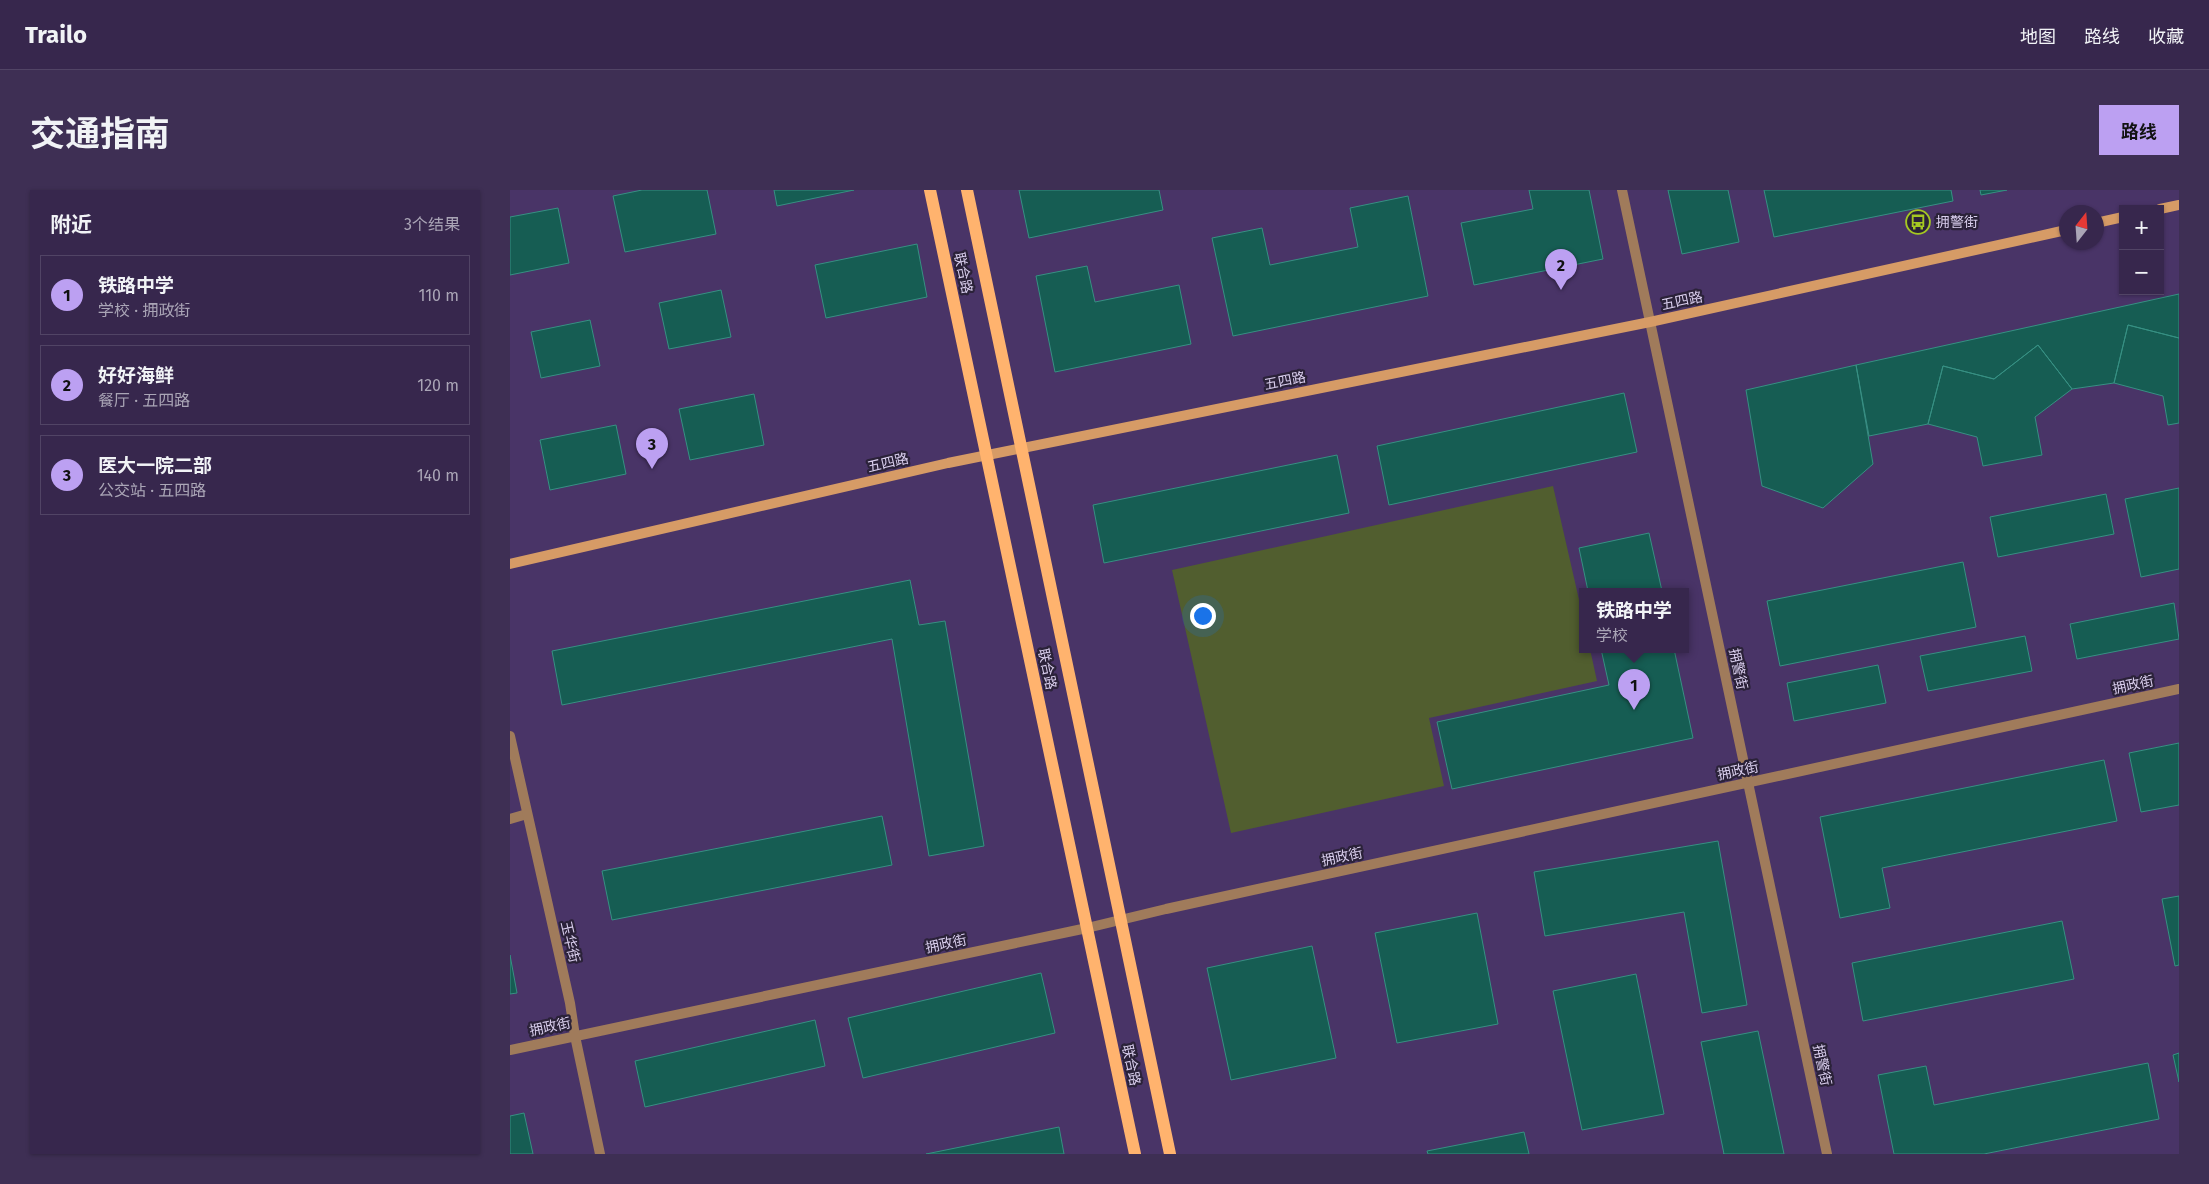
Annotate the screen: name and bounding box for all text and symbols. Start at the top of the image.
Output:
text: Trailo [25,21,87,49]
text: 地图 [2020,26,2056,48]
text: 路线 [2084,26,2120,48]
text: 收藏 [2148,26,2184,48]
button: 路线 [2099,105,2179,155]
text: 交通指南 [30,113,170,155]
north arrow [2059,205,2104,250]
map controls [2119,205,2164,295]
button: + [2119,205,2164,250]
bus stop icon: 拥警街 [1905,209,1931,235]
text: 附近 [50,212,92,238]
place label: 拥警街 [1936,214,1978,231]
text: 3个结果 [404,215,460,234]
pin: 2 [1545,249,1577,290]
button: − [2119,250,2164,295]
street label: 联合路 [950,251,976,295]
text: 铁路中学 [98,274,174,297]
text: 1 [63,286,71,305]
text: 110 m [418,286,459,305]
street label: 五四路 [1660,288,1704,314]
text: 学校 · 拥政街 [98,301,190,320]
text: 好好海鲜 [98,364,174,387]
street label: 五四路 [1263,369,1307,393]
text: 2 [63,376,71,395]
text: 120 m [417,376,459,395]
text: 餐厅 · 五四路 [98,391,190,410]
pin: 3 [636,428,668,469]
street label: 五四路 [866,450,910,476]
text: 医大一院二部 [98,454,212,477]
text: 3 [63,466,71,485]
text: 140 m [417,466,459,485]
text: 公交站 · 五四路 [98,481,206,500]
popup [1579,588,1689,653]
text: 铁路中学 [1596,599,1672,622]
your location [1190,603,1216,629]
text: 学校 [1596,626,1628,645]
street label: 联合路 [1034,647,1060,691]
street label: 拥警街 [1725,647,1751,691]
pin: 1 [1618,669,1650,710]
street label: 拥政街 [2111,672,2155,698]
street label: 拥政街 [1716,758,1760,784]
street label: 拥政街 [1320,844,1364,870]
street label: 玉华街 [557,920,583,964]
street label: 拥政街 [924,931,968,957]
street label: 拥政街 [528,1014,572,1040]
street label: 联合路 [1118,1043,1144,1087]
street label: 拥警街 [1809,1043,1835,1087]

